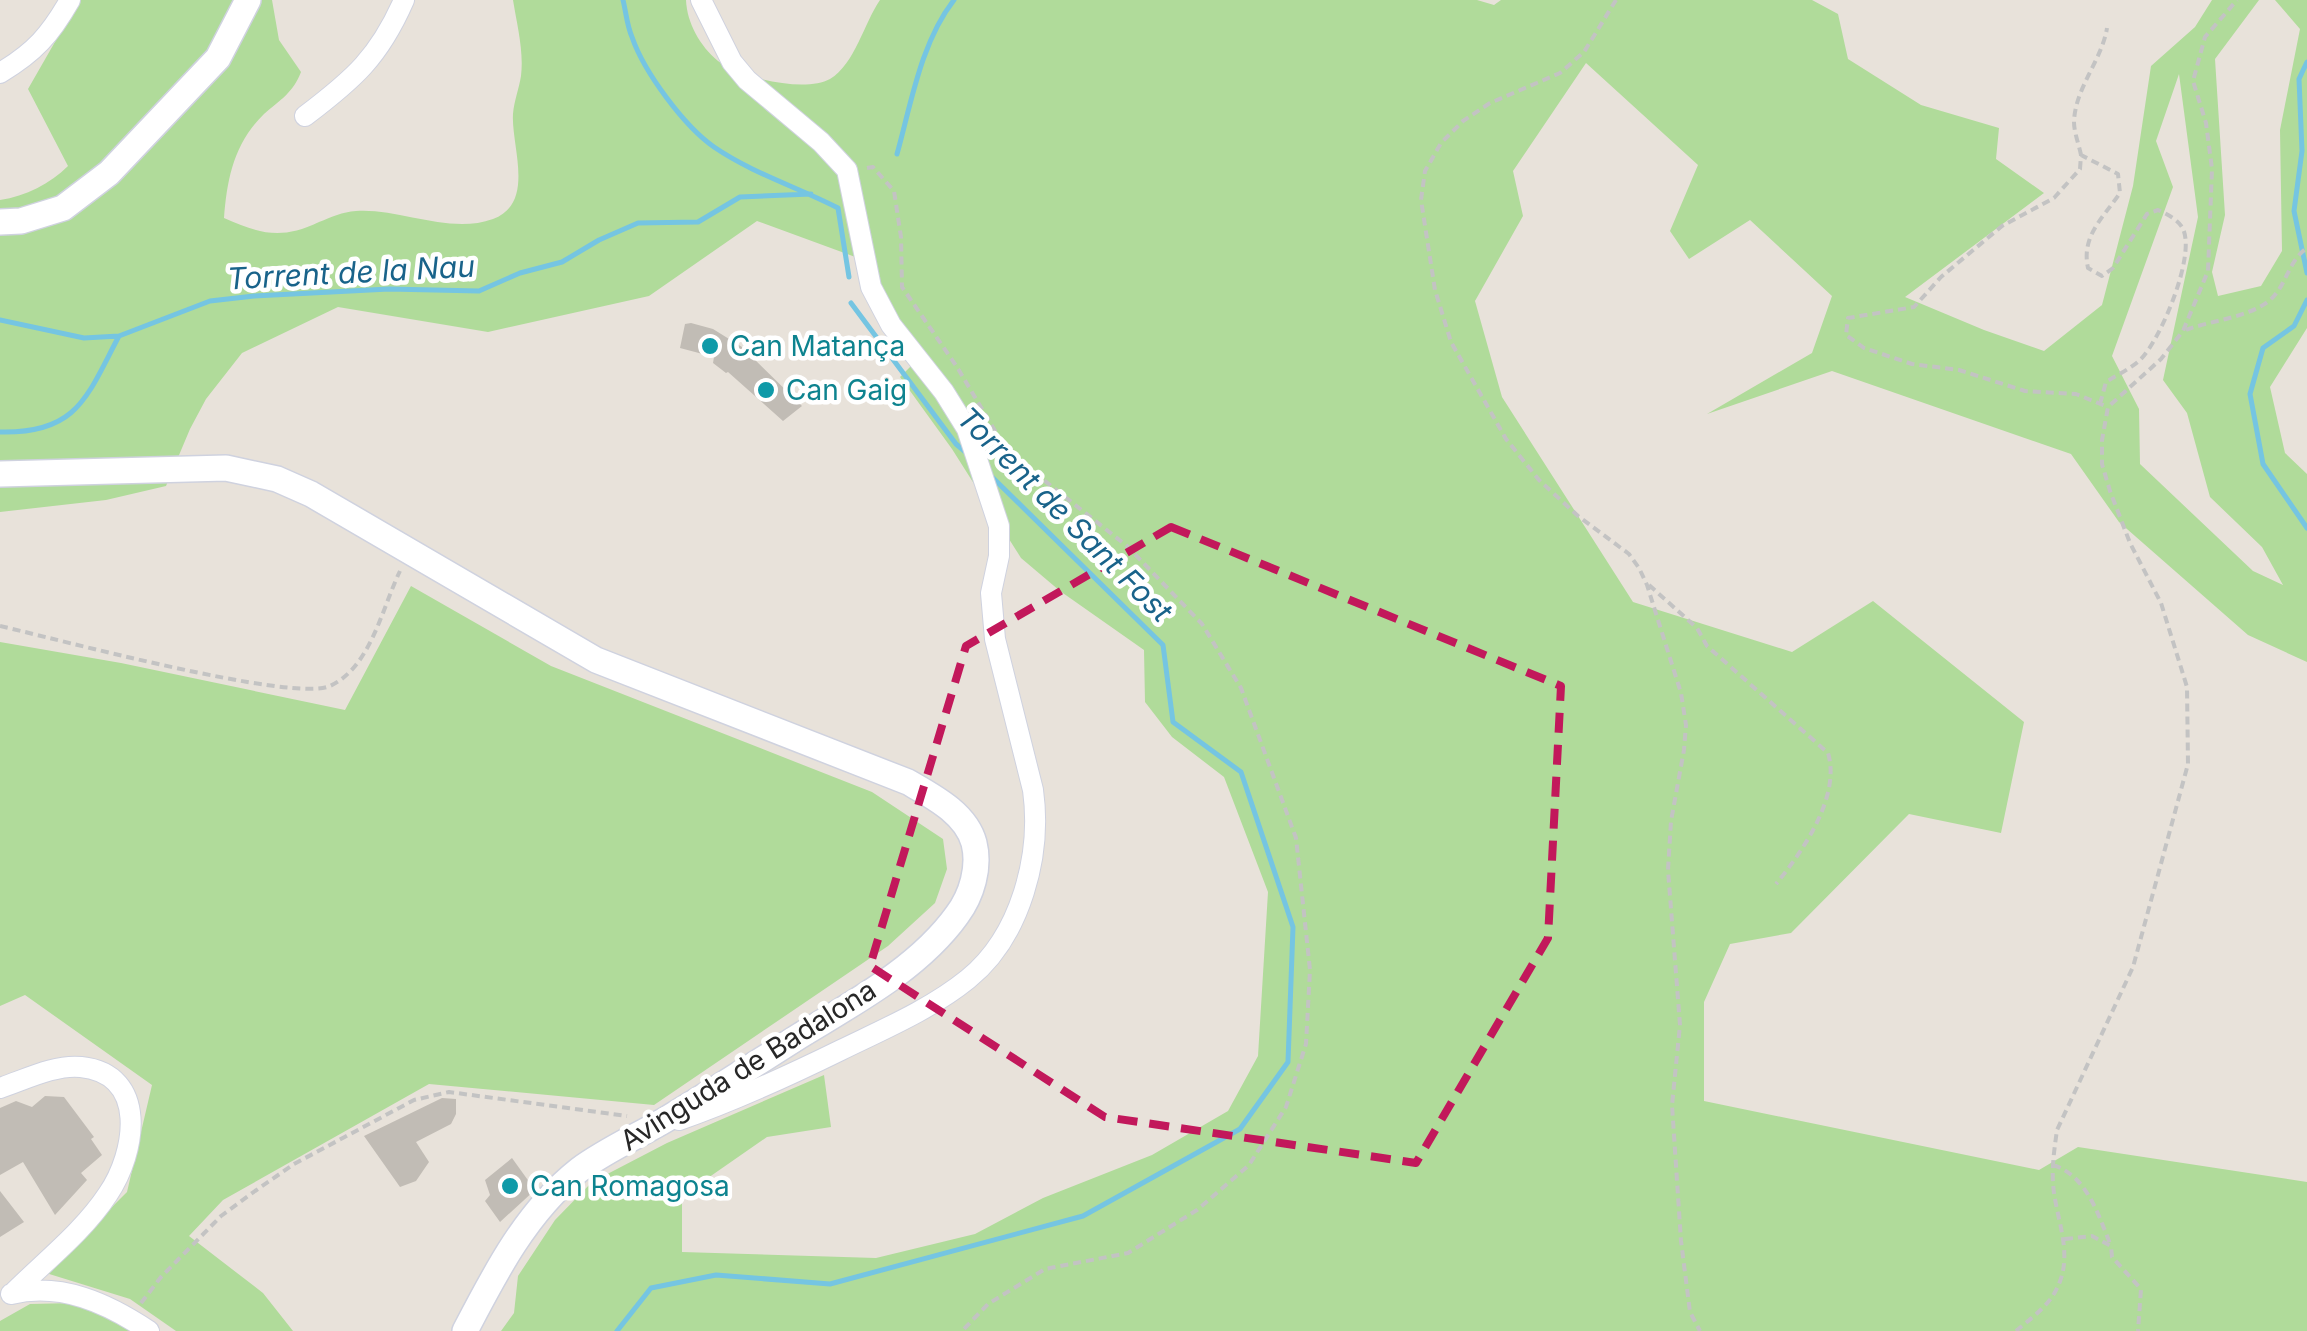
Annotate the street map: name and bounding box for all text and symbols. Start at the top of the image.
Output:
water label: Torrent de la Nau [226,248,476,296]
place label: Can Matança [730,329,905,363]
marker: Can Matança [699,335,721,357]
place label: Can Gaig [786,373,907,407]
marker: Can Gaig [755,379,777,401]
water label: Torrent de Sant Fost [950,399,1181,630]
street label: Avinguda de Badalona [614,972,882,1158]
place label: Can Romagosa [530,1169,730,1203]
marker: Can Romagosa [499,1175,521,1197]

